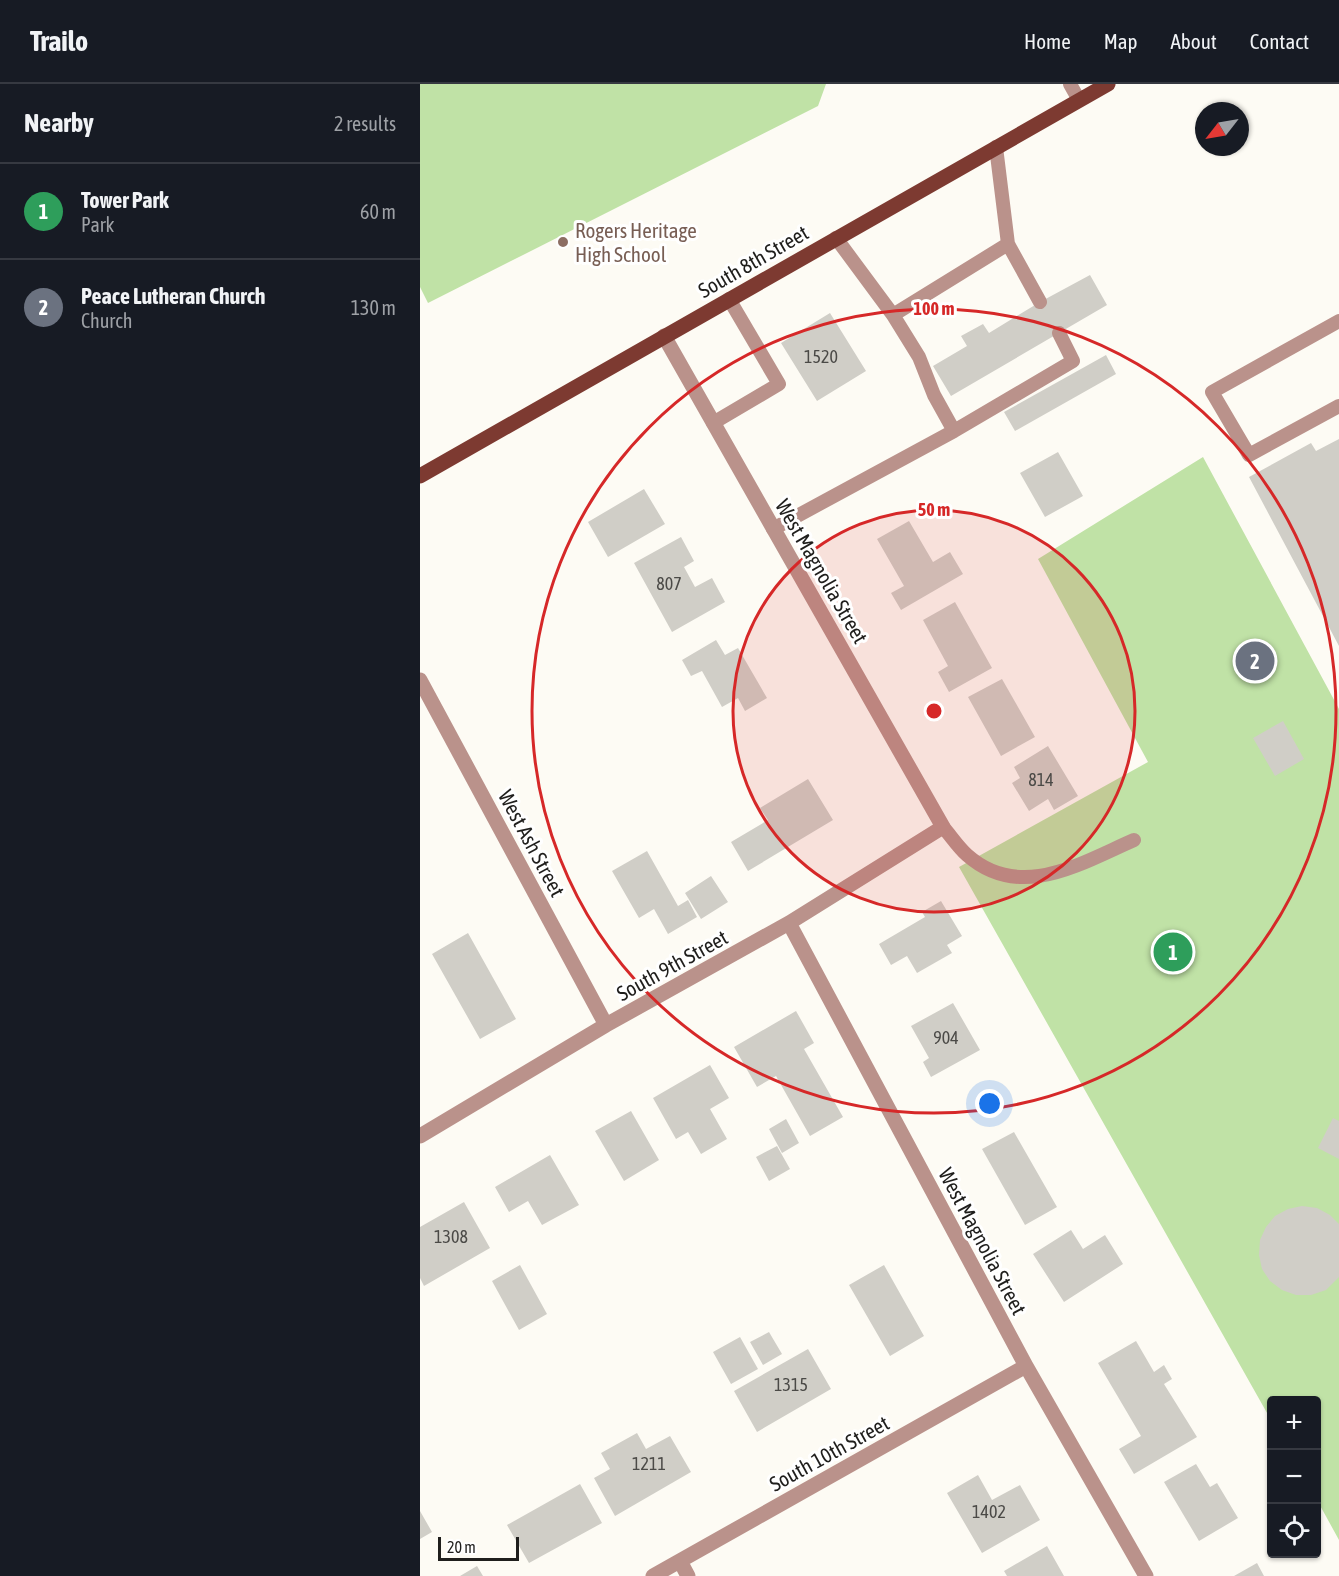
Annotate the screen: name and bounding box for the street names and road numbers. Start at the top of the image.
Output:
street label: South 8th Street [694,220,812,302]
street label: West Magnolia Street [771,495,873,647]
street label: West Ash Street [494,786,570,900]
street label: South 9th Street [612,925,732,1005]
street label: West Magnolia Street [934,1164,1032,1318]
street label: South 10th Street [765,1410,893,1496]

